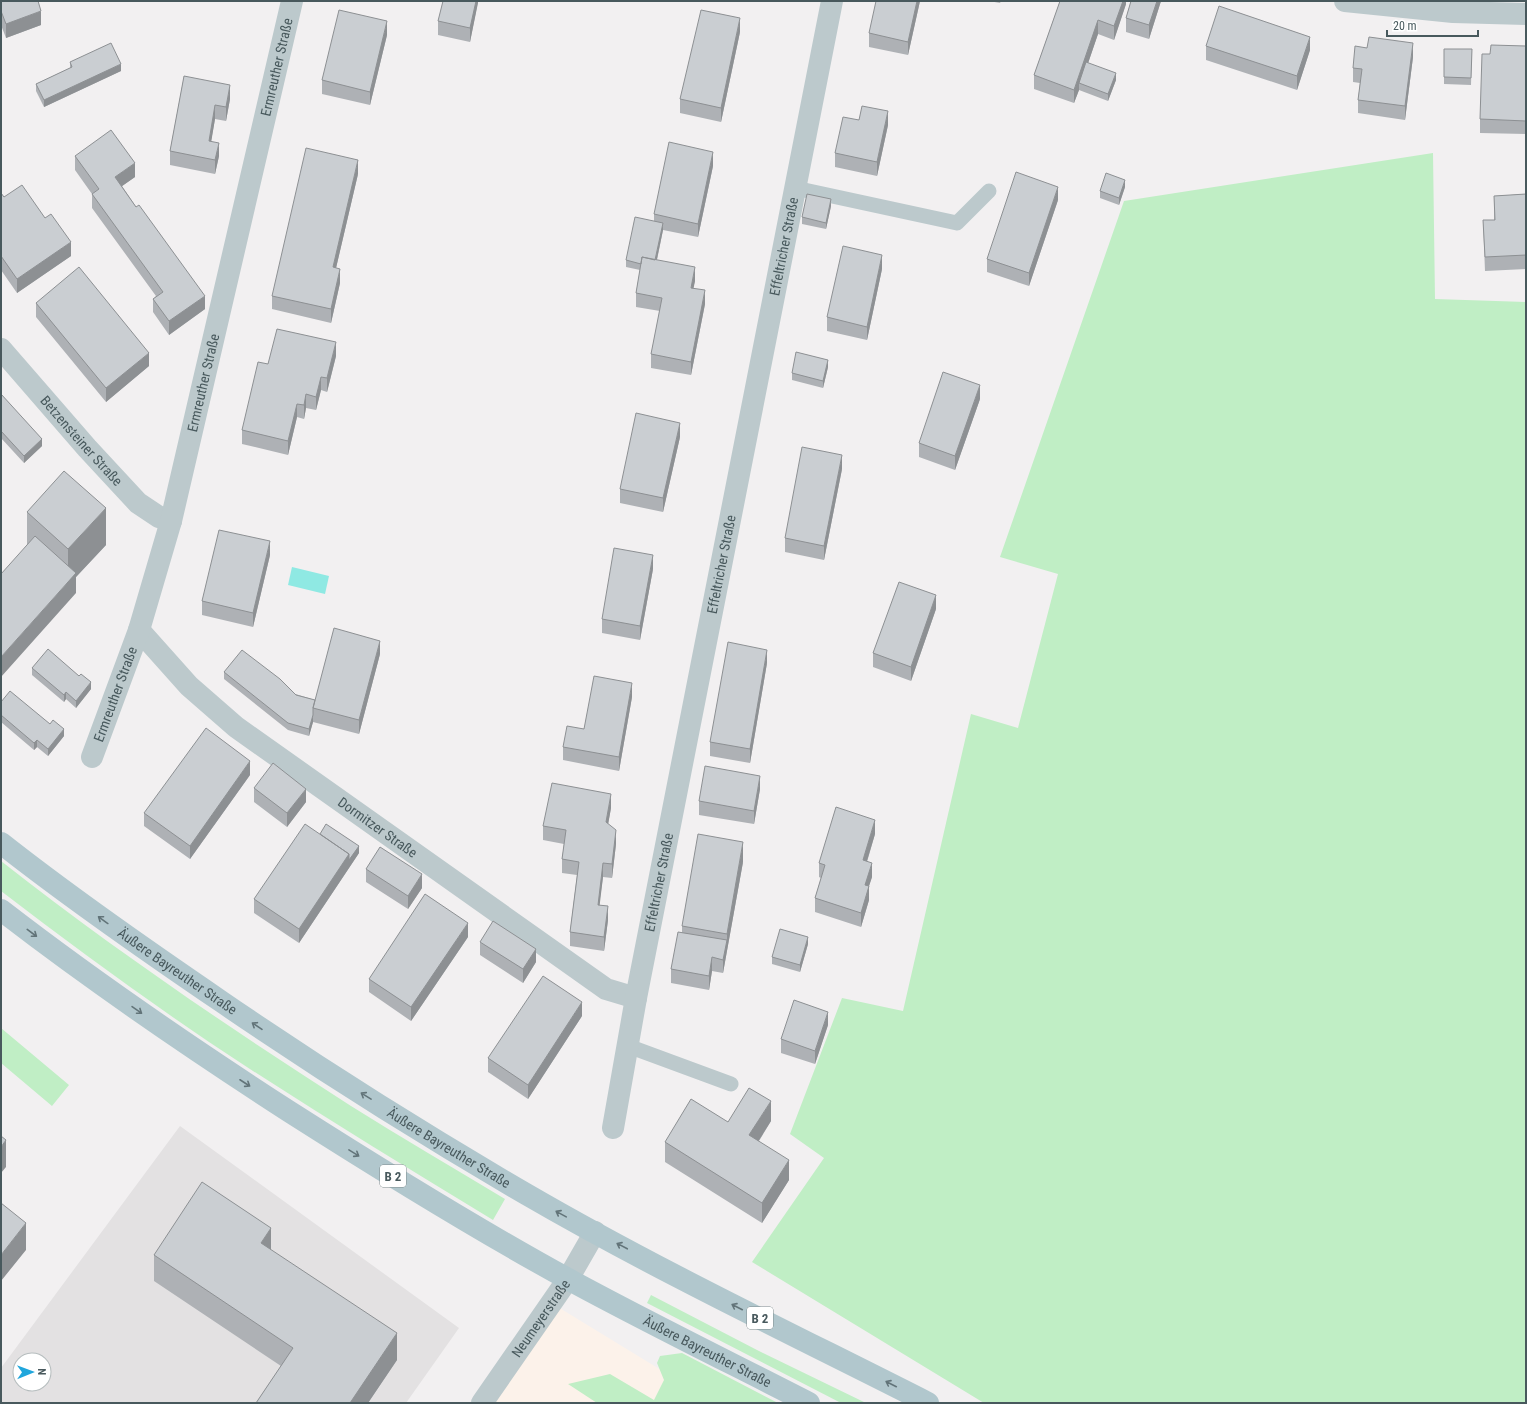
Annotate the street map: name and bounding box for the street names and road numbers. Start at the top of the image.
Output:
street label: Ermreuther Straße [257,16,296,118]
street label: Effeltricher Straße [766,195,801,297]
street label: Ermreuther Straße [184,332,222,433]
street label: Betzensteiner Straße [37,392,126,489]
street label: Effeltricher Straße [704,513,739,615]
street label: Ermreuther Straße [90,644,140,744]
street label: Dormitzer Straße [335,794,421,861]
street label: Effeltricher Straße [641,831,676,933]
street label: Äußere Bayreuther Straße [115,924,240,1018]
street label: Äußere Bayreuther Straße [384,1104,514,1191]
road number: B 2 [380,1165,406,1187]
street label: Neumeyerstraße [508,1276,573,1360]
road number: B 2 [747,1307,773,1329]
street label: Äußere Bayreuther Straße [641,1312,774,1391]

